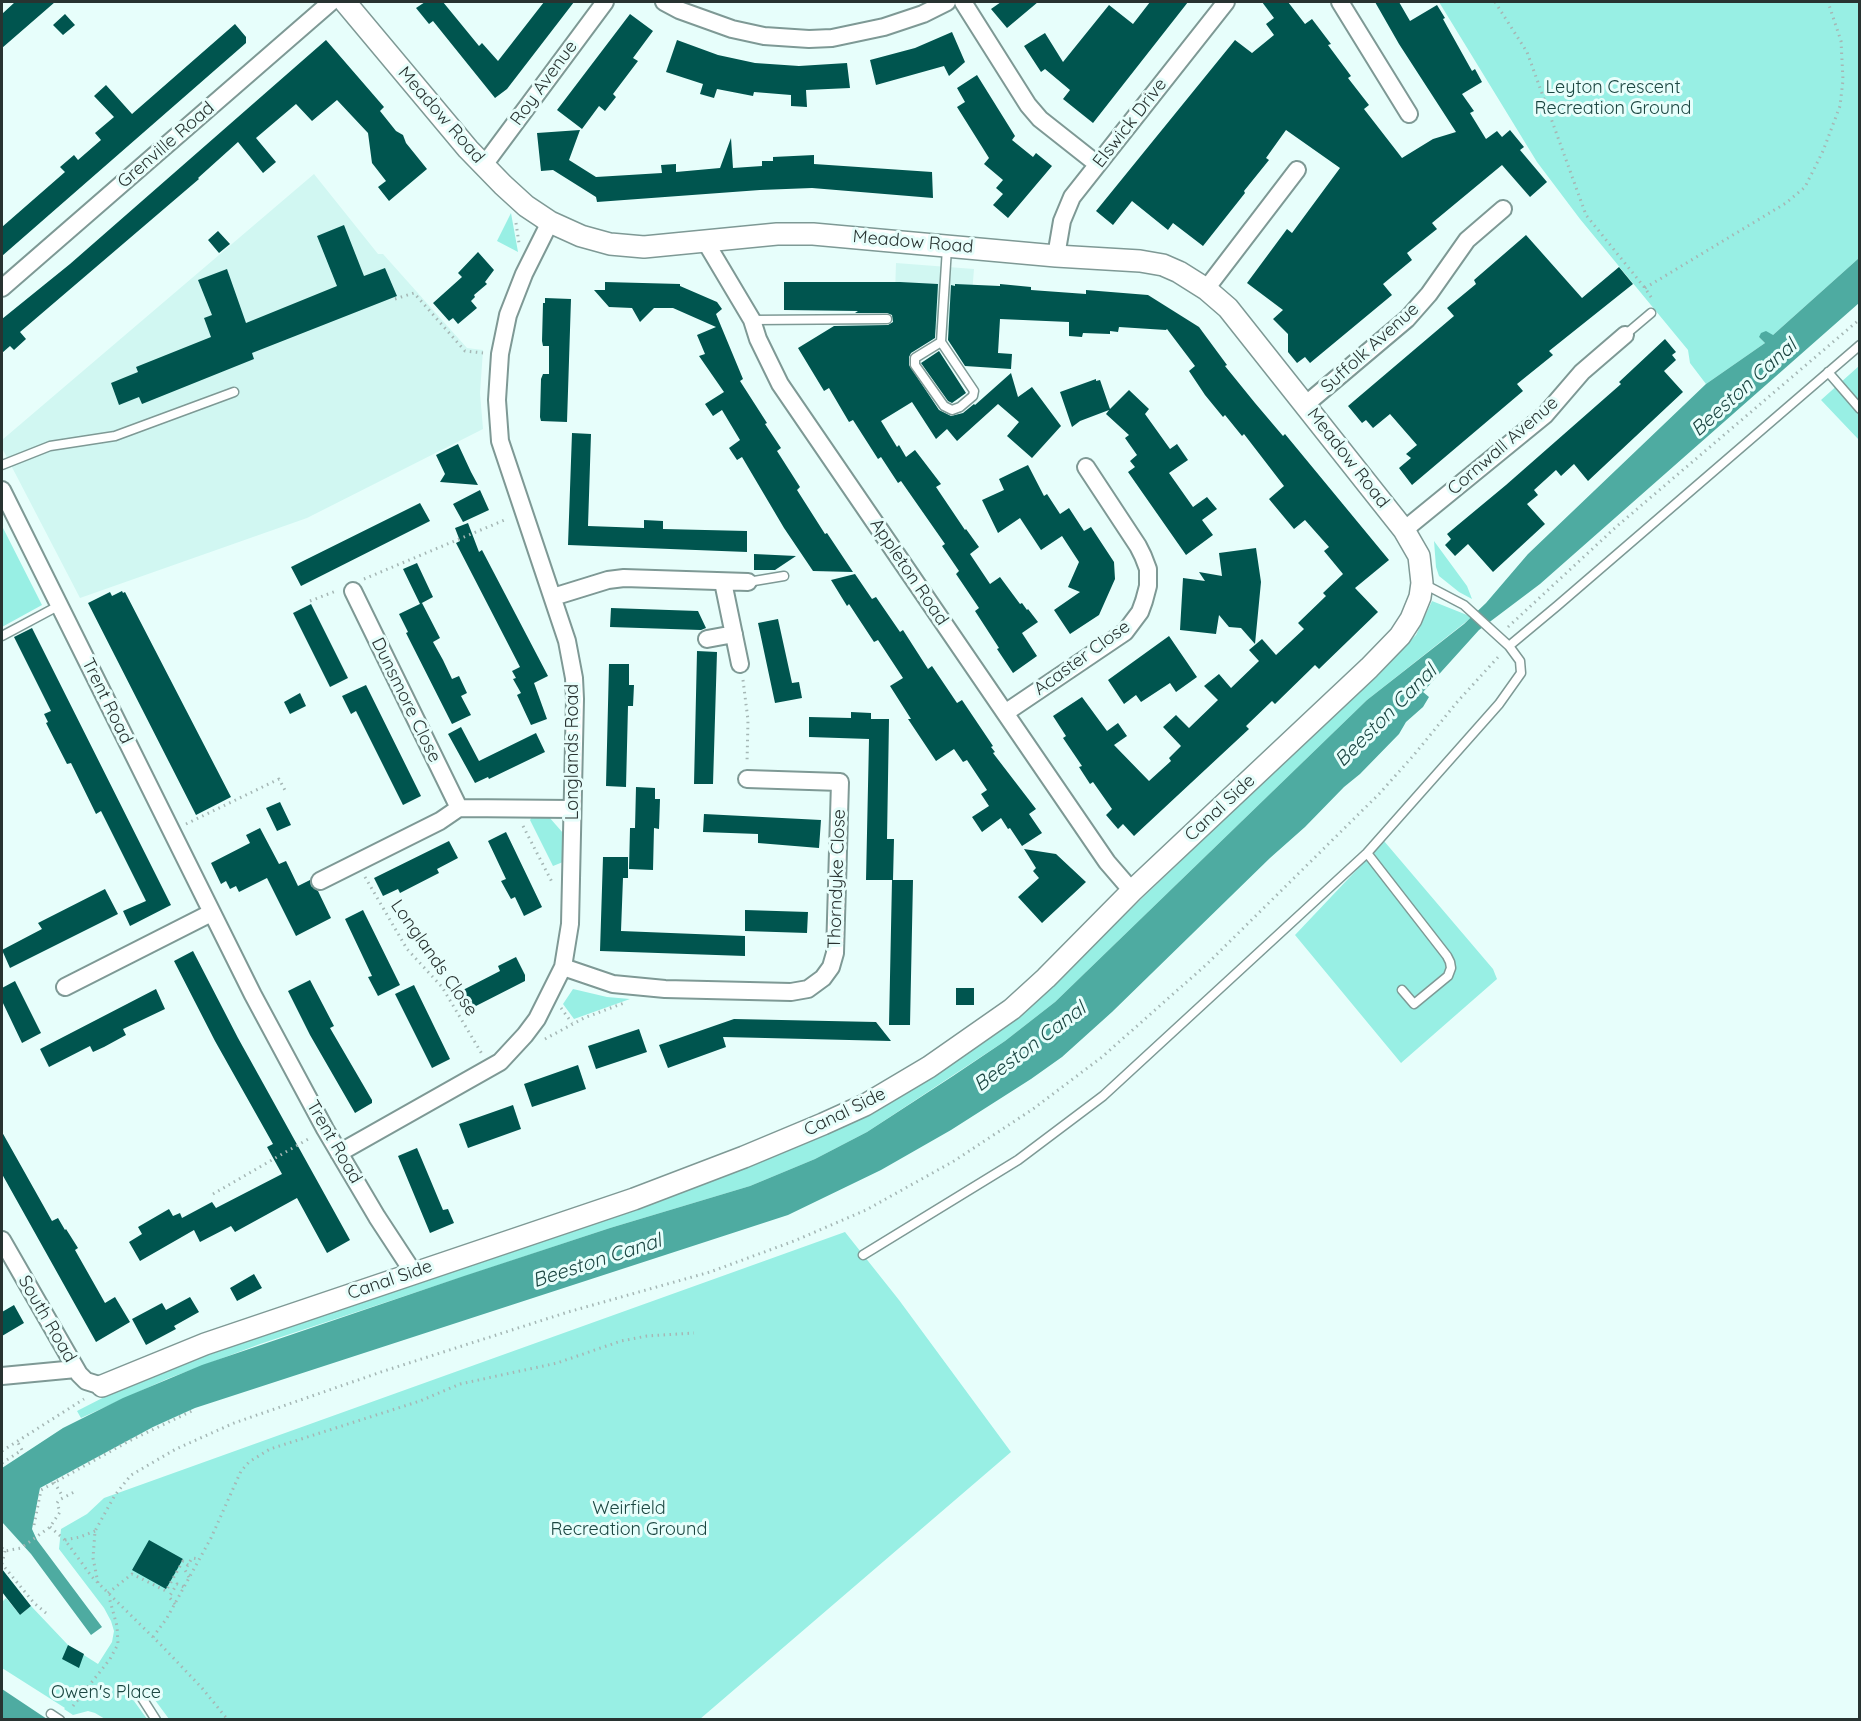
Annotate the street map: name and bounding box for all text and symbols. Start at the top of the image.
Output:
street label: Roy Avenue [506,36,582,130]
street label: Meadow Road [393,62,489,168]
street label: Elswick Drive [1088,74,1172,172]
park label: Leyton Crescent Recreation Ground [1535,77,1691,119]
street label: Grenville Road [113,97,219,193]
street label: Meadow Road [852,226,974,258]
street label: Suffolk Avenue [1317,298,1423,398]
water label: Beeston Canal [1686,334,1802,442]
street label: Cornwall Avenue [1443,392,1563,500]
street label: Meadow Road [1302,404,1394,512]
street label: Appleton Road [865,514,953,630]
street label: Acaster Close [1030,616,1134,700]
street label: Dunsmore Close [366,634,446,766]
street label: Trent Road [77,655,137,747]
water label: Beeston Canal [1330,660,1442,772]
street label: Longlands Road [562,684,584,820]
street label: Canal Side [1180,770,1260,846]
street label: Thorndyke Close [824,809,850,949]
street label: Longlands Close [386,896,482,1020]
water label: Beeston Canal [969,997,1091,1097]
street label: Canal Side [801,1083,889,1141]
street label: Trent Road [302,1097,366,1187]
water label: Beeston Canal [529,1229,665,1293]
street label: Canal Side [345,1255,435,1305]
street label: South Road [13,1272,81,1366]
park label: Weirfield Recreation Ground [551,1498,707,1540]
park label: Owen's Place [51,1682,161,1704]

